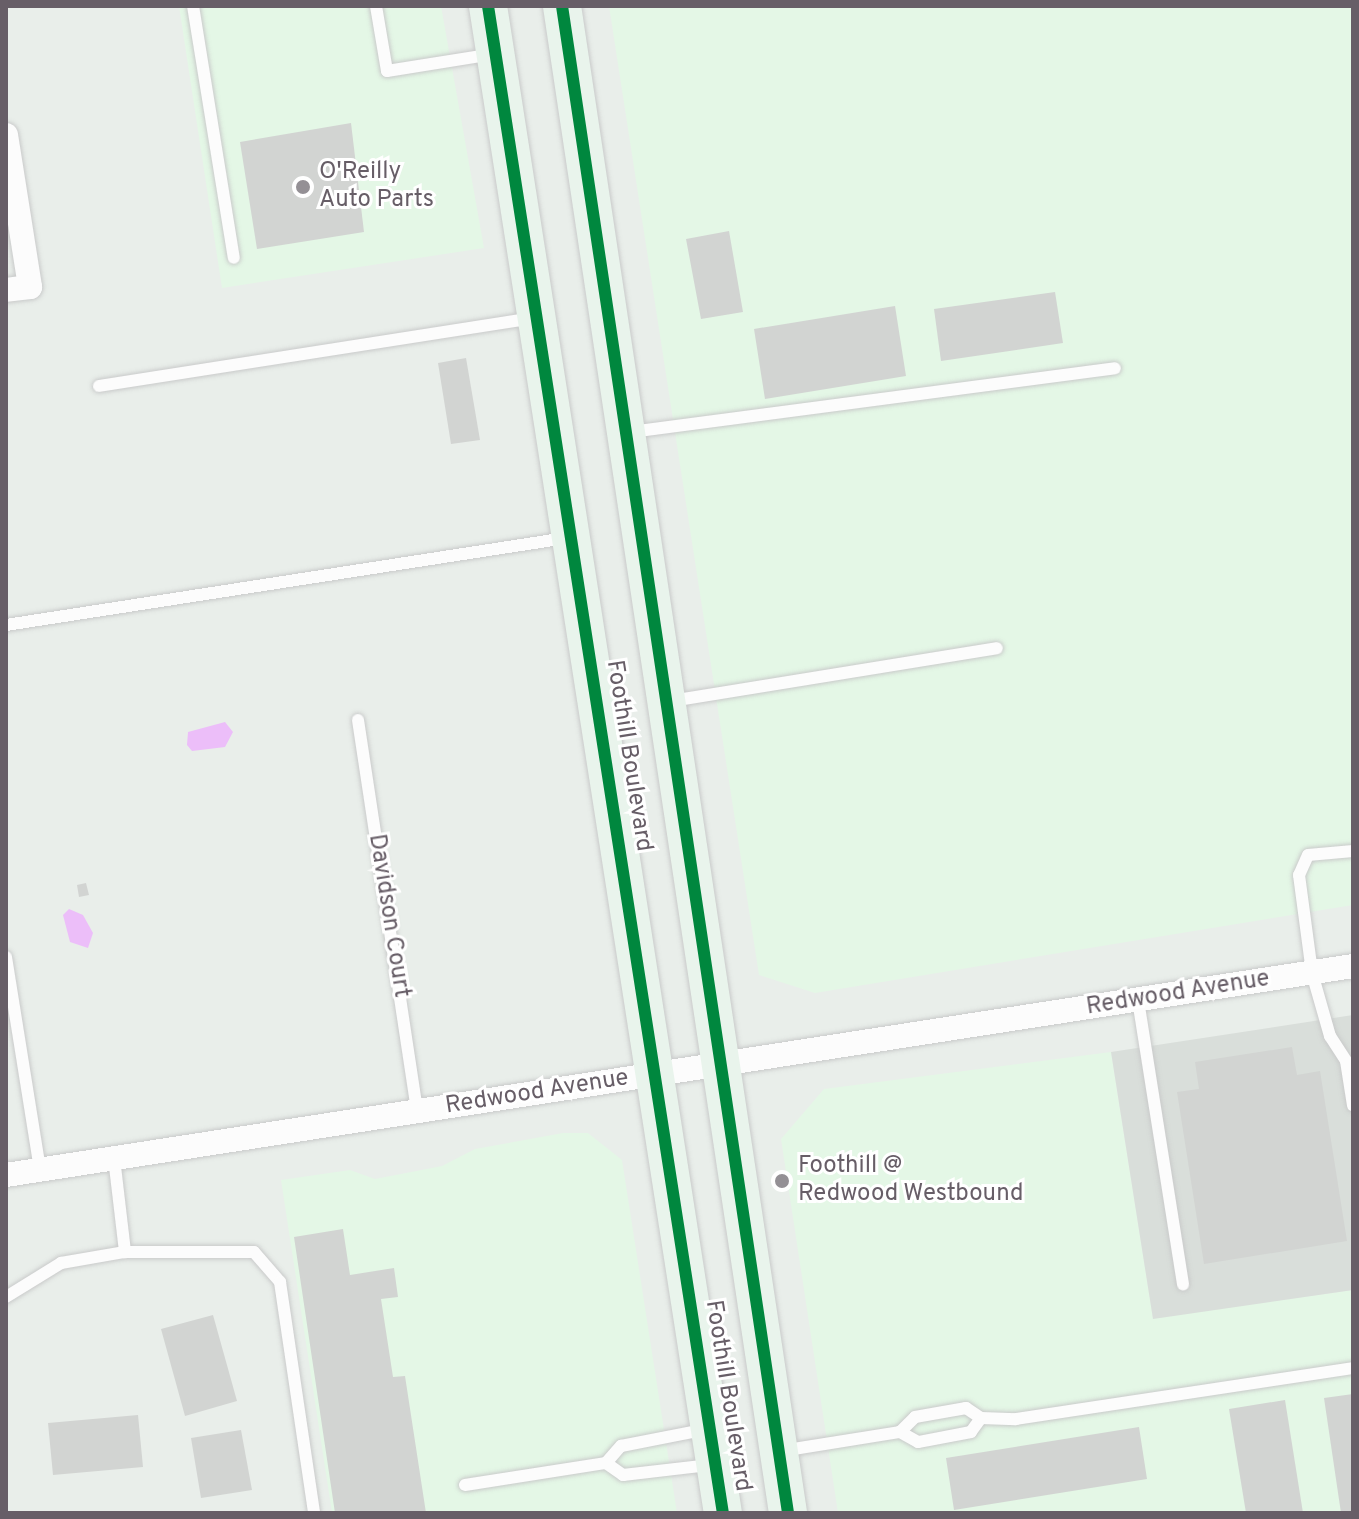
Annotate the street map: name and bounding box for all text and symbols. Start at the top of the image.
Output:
place label: O'Reilly Auto Parts [319,159,434,215]
marker: O'Reilly Auto Parts [294,178,312,196]
street label: Foothill Boulevard [599,658,657,854]
street label: Davidson Court [361,832,415,1000]
street label: Redwood Avenue [1084,965,1272,1023]
street label: Redwood Avenue [443,1064,631,1122]
place label: Foothill @ Redwood Westbound [798,1153,1024,1209]
marker: Foothill @ Redwood Westbound [773,1172,791,1190]
street label: Foothill Boulevard [698,1298,756,1494]

